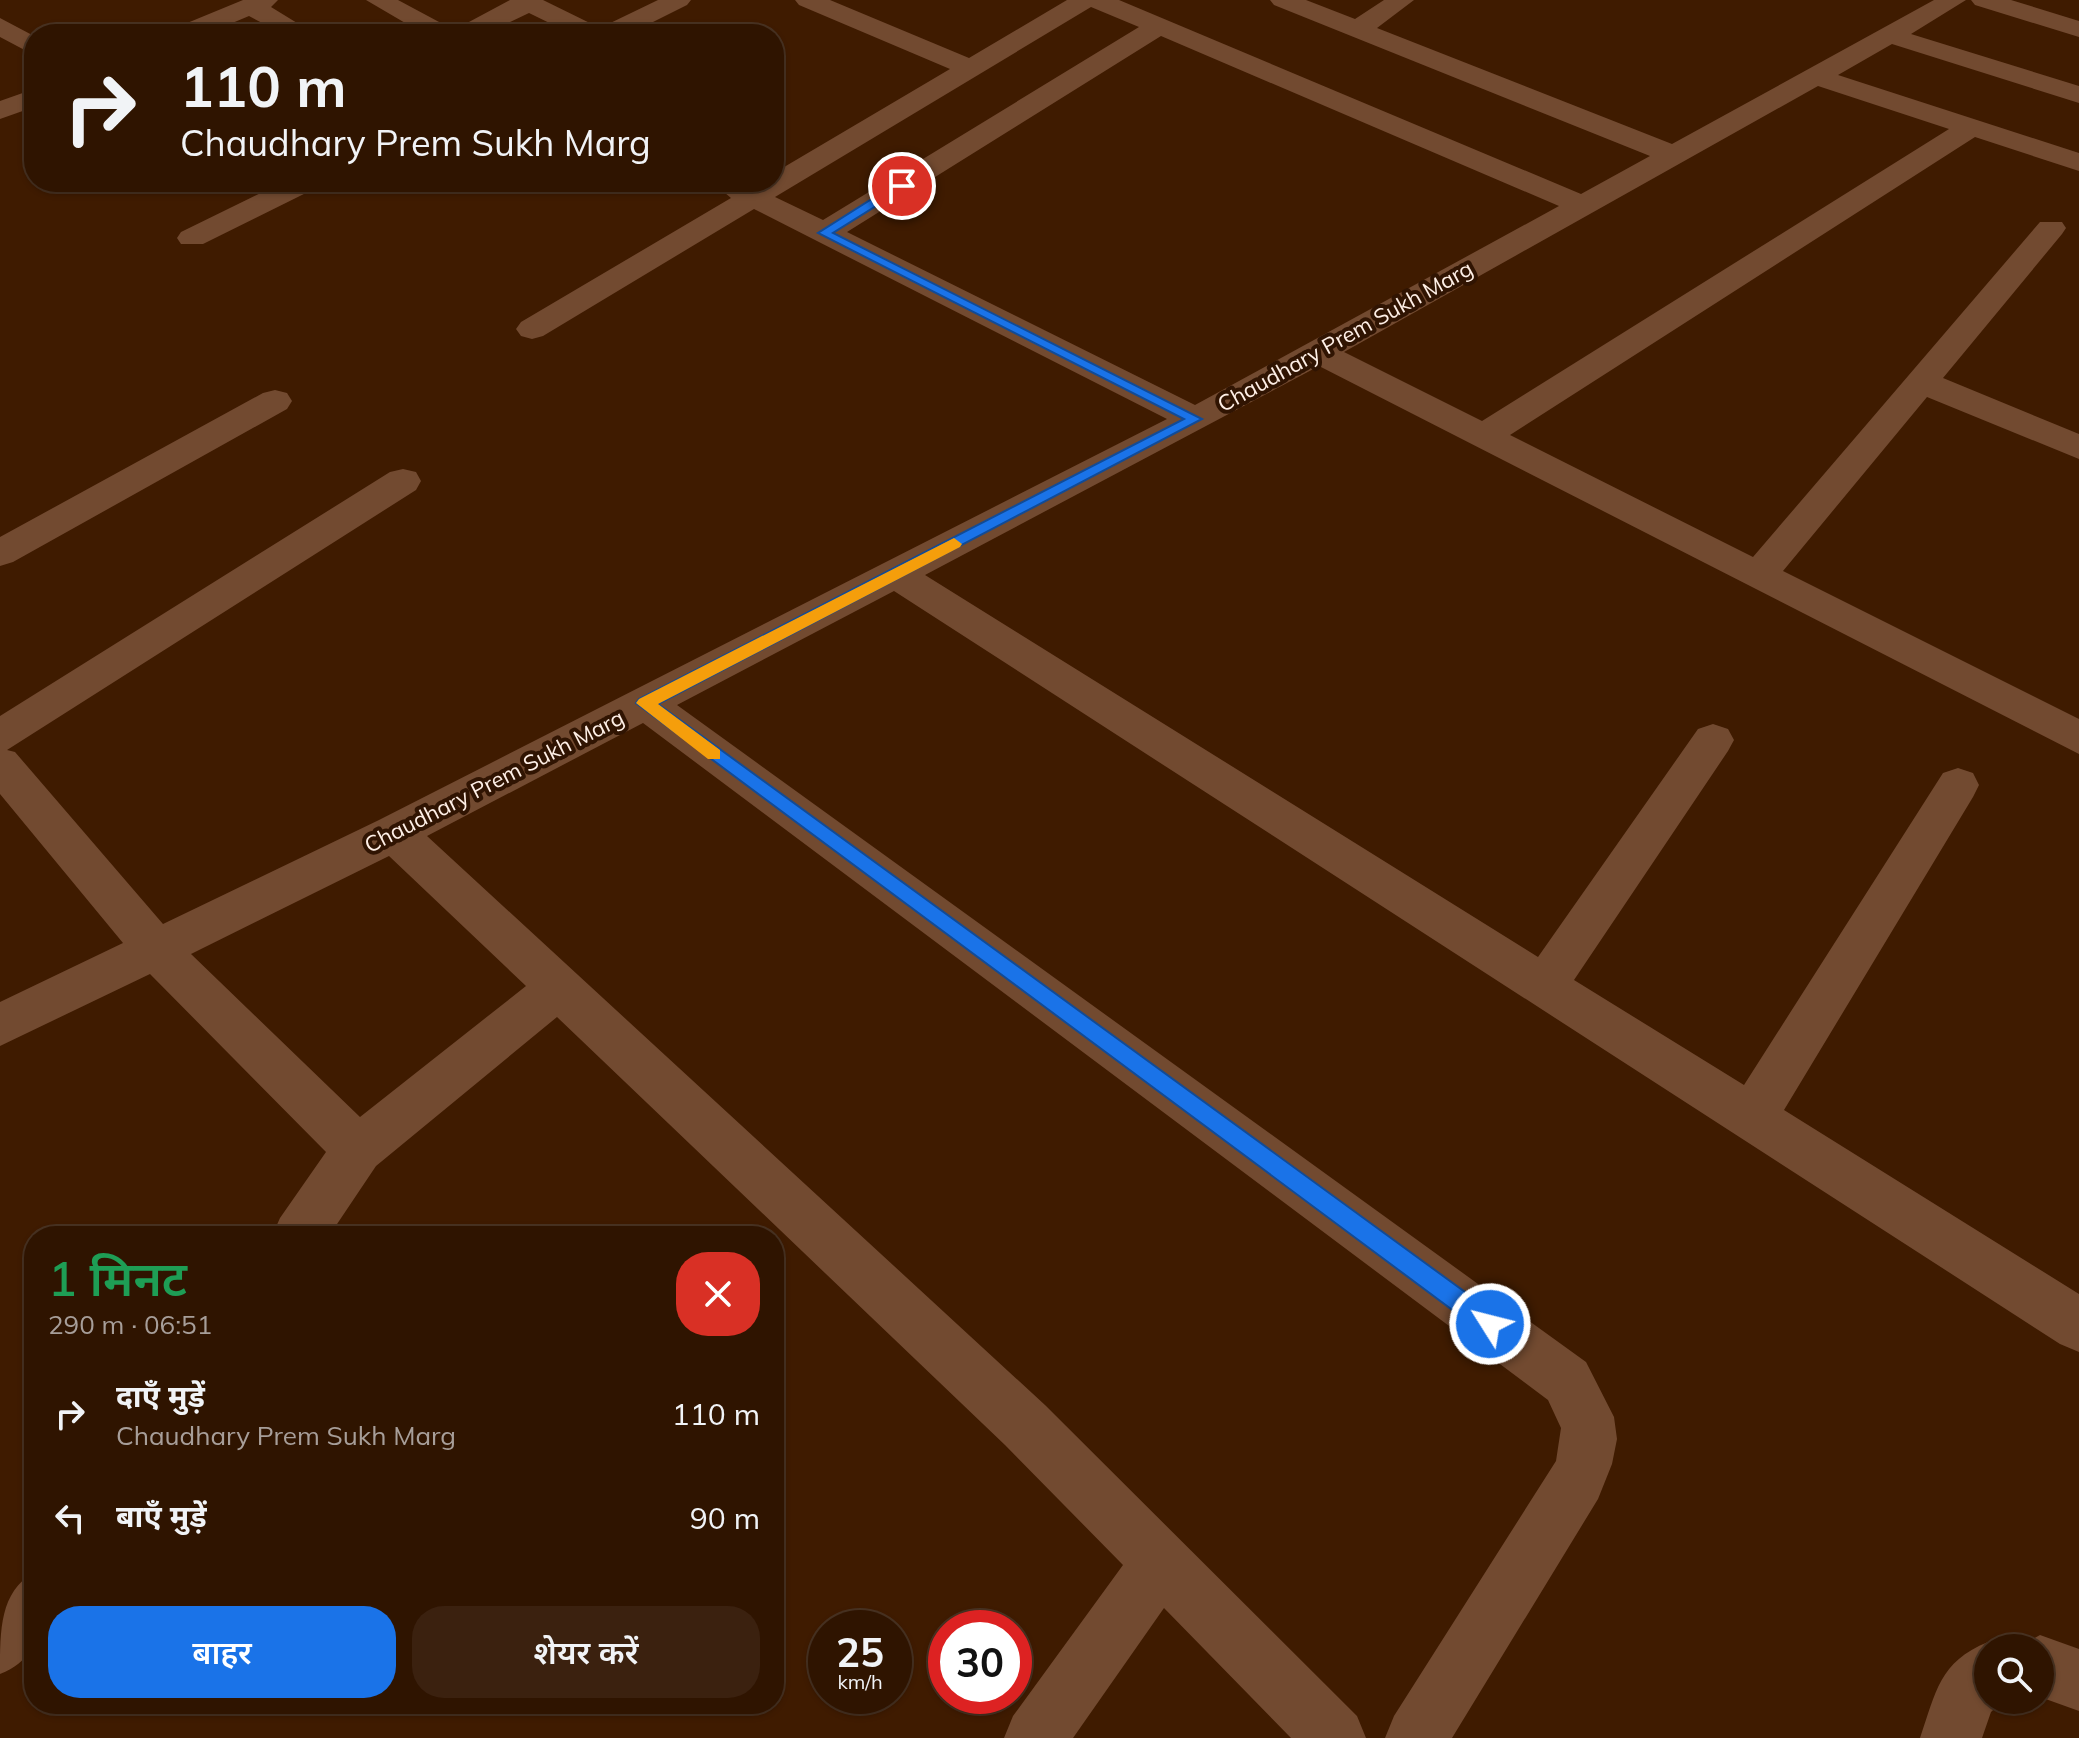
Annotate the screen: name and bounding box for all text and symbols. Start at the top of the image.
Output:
text: 110 m [180,51,347,121]
icon: right [48,56,152,160]
text: Chaudhary Prem Sukh Marg [180,120,651,165]
pin [868,152,936,220]
icon: arrive [880,164,924,208]
street label: Chaudhary Prem Sukh Marg [1212,254,1478,418]
street label: Chaudhary Prem Sukh Marg [359,703,629,859]
text: 1 मिनट [48,1248,187,1308]
button: close [676,1252,760,1336]
position arrow [1448,1282,1532,1366]
text: 290 m · 06:51 [48,1308,212,1341]
text: दाएँ मुड़ें [116,1377,205,1415]
icon: right [48,1392,92,1436]
text: 110 m [672,1395,760,1433]
text: Chaudhary Prem Sukh Marg [116,1419,456,1452]
icon: left [48,1496,92,1540]
text: बाएँ मुड़ें [116,1497,206,1535]
text: 90 m [690,1499,760,1537]
button: बाहर [48,1606,396,1698]
button: शेयर करें [412,1606,760,1698]
speed limit sign: 30 [928,1610,1032,1714]
text: 25 [836,1627,884,1677]
map controls [1974,1634,2054,1714]
button: search [1974,1634,2054,1714]
text: km/h [837,1669,883,1694]

